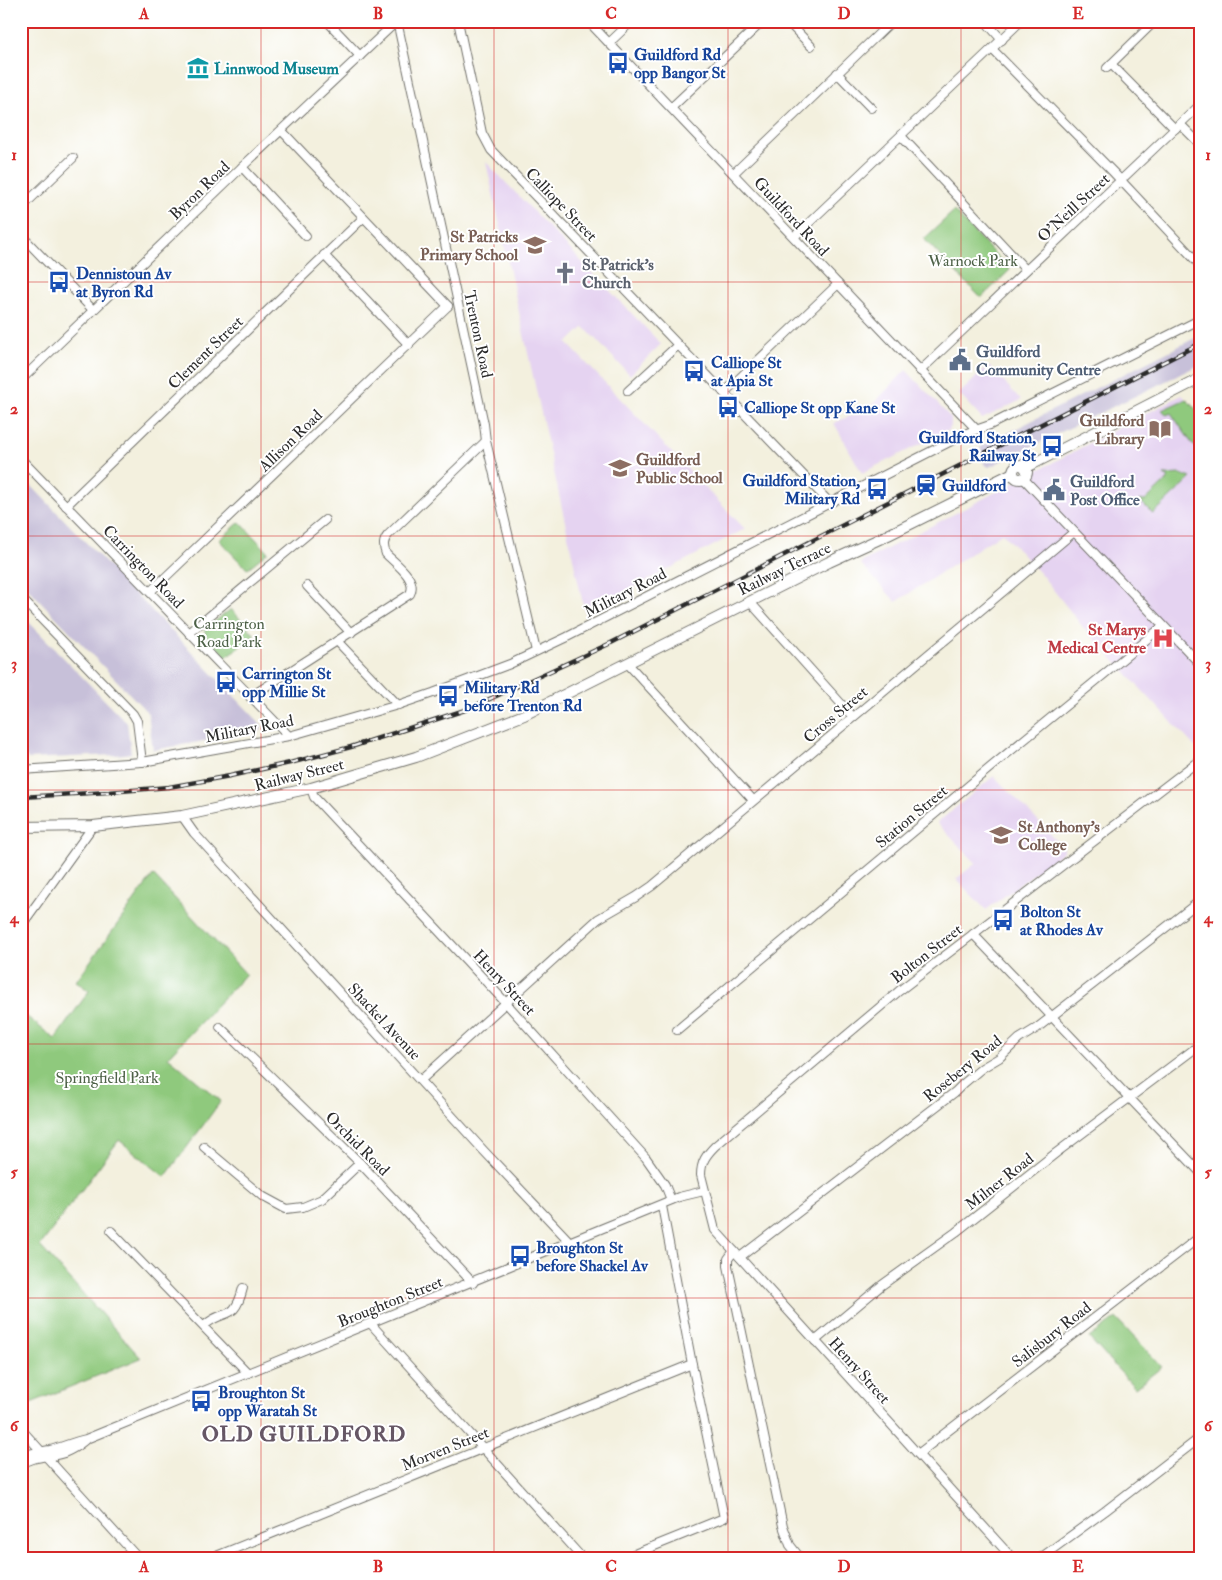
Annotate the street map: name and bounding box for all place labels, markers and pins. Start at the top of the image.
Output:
place label: Guildford Rd opp Bangor St [634,45,726,84]
bus stop icon: Guildford Rd opp Bangor St [605,50,631,76]
museum icon: Linnwood Museum [185,55,211,81]
place label: Linnwood Museum [214,59,340,79]
place label: St Patricks Primary School [420,227,519,266]
school or university icon: St Patricks Primary School [522,232,548,258]
place label: St Patrick's Church [582,255,654,293]
church icon: St Patrick's Church [552,260,578,286]
place label: Dennistoun Av at Byron Rd [76,264,172,303]
bus stop icon: Dennistoun Av at Byron Rd [46,269,72,295]
place label: Guildford Community Centre [976,342,1101,381]
public building icon: Guildford Community Centre [947,347,973,373]
place label: Calliope St at Apia St [711,353,782,392]
bus stop icon: Calliope St at Apia St [681,358,707,384]
bus stop icon: Calliope St opp Kane St [715,394,741,420]
place label: Calliope St opp Kane St [744,398,896,419]
place label: Guildford Library [1080,411,1145,450]
library icon: Guildford Library [1147,416,1173,442]
place label: Guildford Station, Railway St [918,428,1037,467]
bus stop icon: Guildford Station, Railway St [1039,433,1065,459]
place label: Guildford Public School [636,450,724,488]
school or university icon: Guildford Public School [607,455,633,481]
place label: Guildford Station, Military Rd [742,471,860,510]
station icon: Guildford [913,472,939,498]
place label: Guildford Post Office [1070,472,1140,510]
bus stop icon: Guildford Station, Military Rd [864,476,890,502]
place label: Guildford [942,476,1007,496]
public building icon: Guildford Post Office [1041,477,1067,503]
place label: St Marys Medical Centre [1046,620,1147,658]
hospital icon: St Marys Medical Centre [1150,625,1176,651]
place label: Carrington St opp Millie St [242,664,332,703]
bus stop icon: Carrington St opp Millie St [213,669,239,695]
place label: Military Rd before Trenton Rd [463,678,582,716]
bus stop icon: Military Rd before Trenton Rd [435,683,461,709]
place label: St Anthony's College [1018,817,1100,856]
school or university icon: St Anthony's College [988,822,1014,848]
place label: Bolton St at Rhodes Av [1020,902,1104,940]
bus stop icon: Bolton St at Rhodes Av [990,907,1016,933]
place label: Broughton St before Shackel Av [535,1238,649,1276]
bus stop icon: Broughton St before Shackel Av [507,1243,533,1269]
place label: Broughton St opp Waratah St [218,1383,318,1422]
bus stop icon: Broughton St opp Waratah St [188,1388,214,1414]

